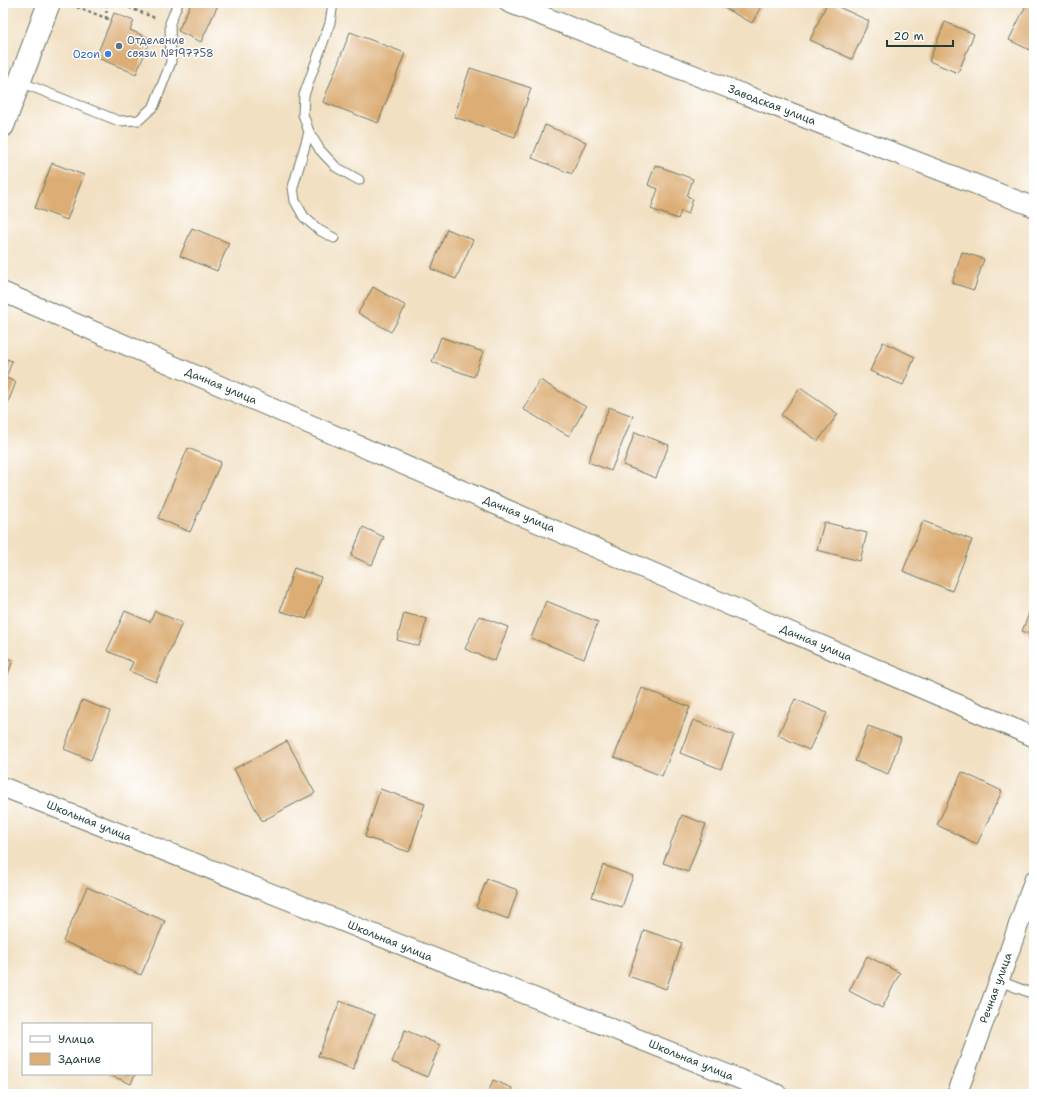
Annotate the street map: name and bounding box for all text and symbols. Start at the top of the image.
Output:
scale bar [887,22,953,48]
text: 20 m [893,28,924,44]
place label: Отделение связи №197758 [127,33,214,61]
marker: Отделение связи №197758 [114,41,124,51]
place label: Ozon [73,47,100,62]
marker: Ozon [103,49,113,59]
street label: Заводская улица [726,81,818,129]
street label: Дачная улица [183,364,259,408]
street label: Дачная улица [481,492,557,536]
street label: Дачная улица [778,621,854,665]
street label: Школьная улица [44,797,134,845]
street label: Школьная улица [345,917,435,965]
street label: Речная улица [976,950,1016,1025]
legend [22,1023,152,1075]
text: Улица [58,1031,95,1047]
street label: Школьная улица [646,1036,736,1084]
text: Здание [58,1051,102,1067]

